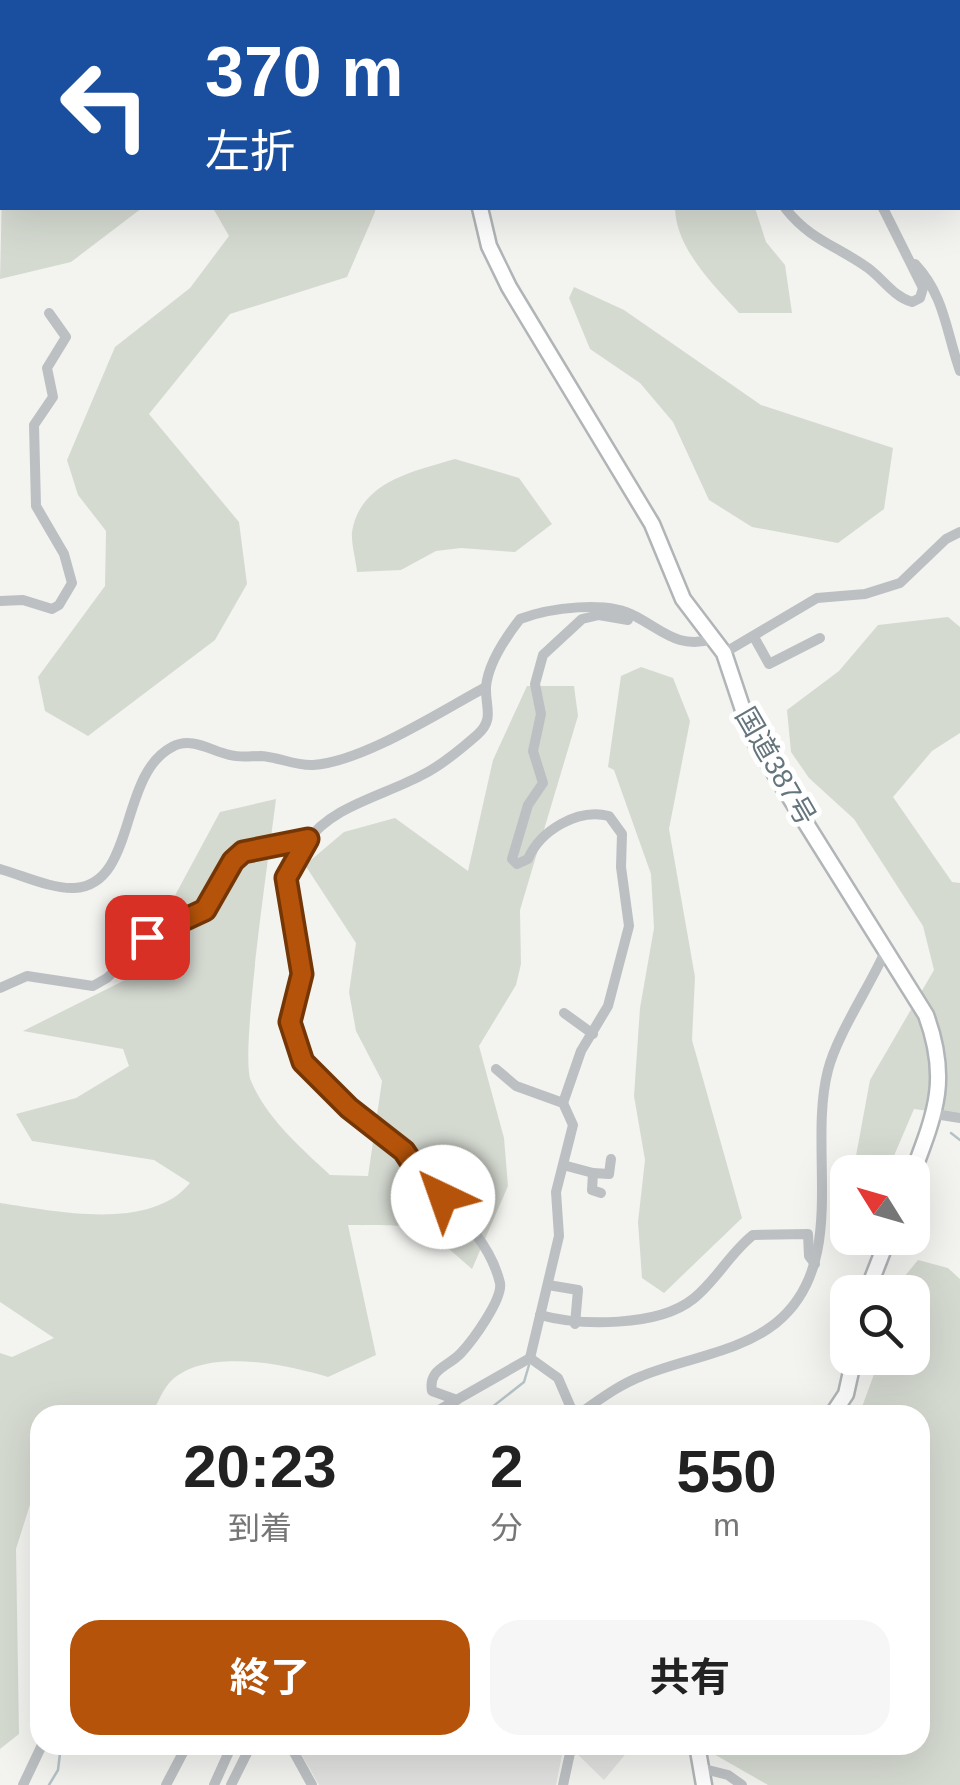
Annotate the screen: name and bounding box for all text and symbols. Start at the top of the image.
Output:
text: 370 m [205,33,403,111]
icon: left [40,40,170,170]
text: 左折 [205,126,295,177]
street label: 国道387号 [729,702,822,831]
pin [105,895,190,980]
icon: arrive [120,910,175,965]
position arrow [391,1145,495,1249]
north arrow [830,1155,930,1255]
map controls [830,1155,930,1375]
button: search [830,1275,930,1375]
text: 20:23 [183,1433,337,1500]
text: 2 [490,1433,523,1500]
text: 550 [677,1438,777,1505]
text: m [713,1507,740,1543]
text: 到着 [228,1510,292,1546]
text: 分 [491,1510,523,1546]
button: 終了 [70,1620,470,1735]
button: 共有 [490,1620,890,1735]

